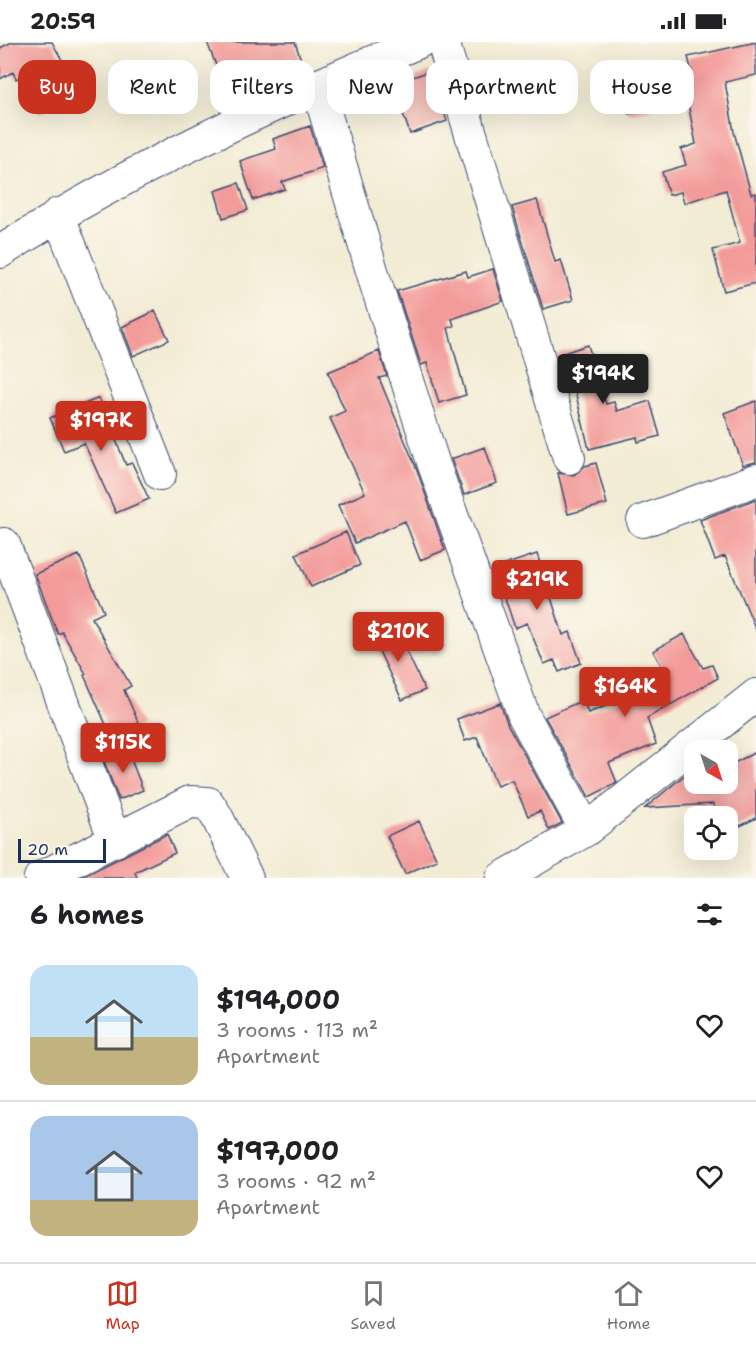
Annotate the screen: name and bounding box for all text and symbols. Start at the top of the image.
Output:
text: 20:59 [30,7,96,36]
chip: Buy [18,60,96,114]
chip: Rent [108,60,198,114]
chip: Filters [210,60,315,114]
chip: New [327,60,414,114]
chip: Apartment [426,60,578,114]
chip: House [590,60,694,114]
pin: $194K [561,354,645,405]
text: $194K [571,360,635,386]
pin: $197K [59,401,143,452]
text: $197K [69,407,133,433]
pin: $219K [495,560,579,611]
text: $219K [506,566,568,592]
pin: $210K [356,612,440,663]
text: $210K [367,618,429,644]
pin: $164K [583,667,667,718]
text: $164K [593,673,657,699]
pin: $115K [81,723,165,774]
text: $115K [95,729,151,755]
north arrow [684,740,738,794]
map controls [684,740,738,860]
button: locate [684,806,738,860]
scale bar [18,836,106,864]
text: 20 m [27,839,68,860]
text: 6 homes [30,897,144,932]
icon: filters [693,898,726,931]
text: $194,000 [216,982,340,1017]
icon: home [78,989,150,1061]
icon: heart [693,1009,726,1042]
text: 3 rooms · 113 m² [216,1017,378,1043]
text: Apartment [216,1043,320,1069]
text: $197,000 [216,1133,339,1168]
icon: home [78,1140,150,1212]
icon: heart [693,1160,726,1193]
text: 3 rooms · 92 m² [216,1168,376,1194]
text: Apartment [216,1194,320,1220]
tab: Map [105,1277,140,1334]
tab: Saved [350,1277,396,1334]
tab: Home [607,1277,651,1334]

